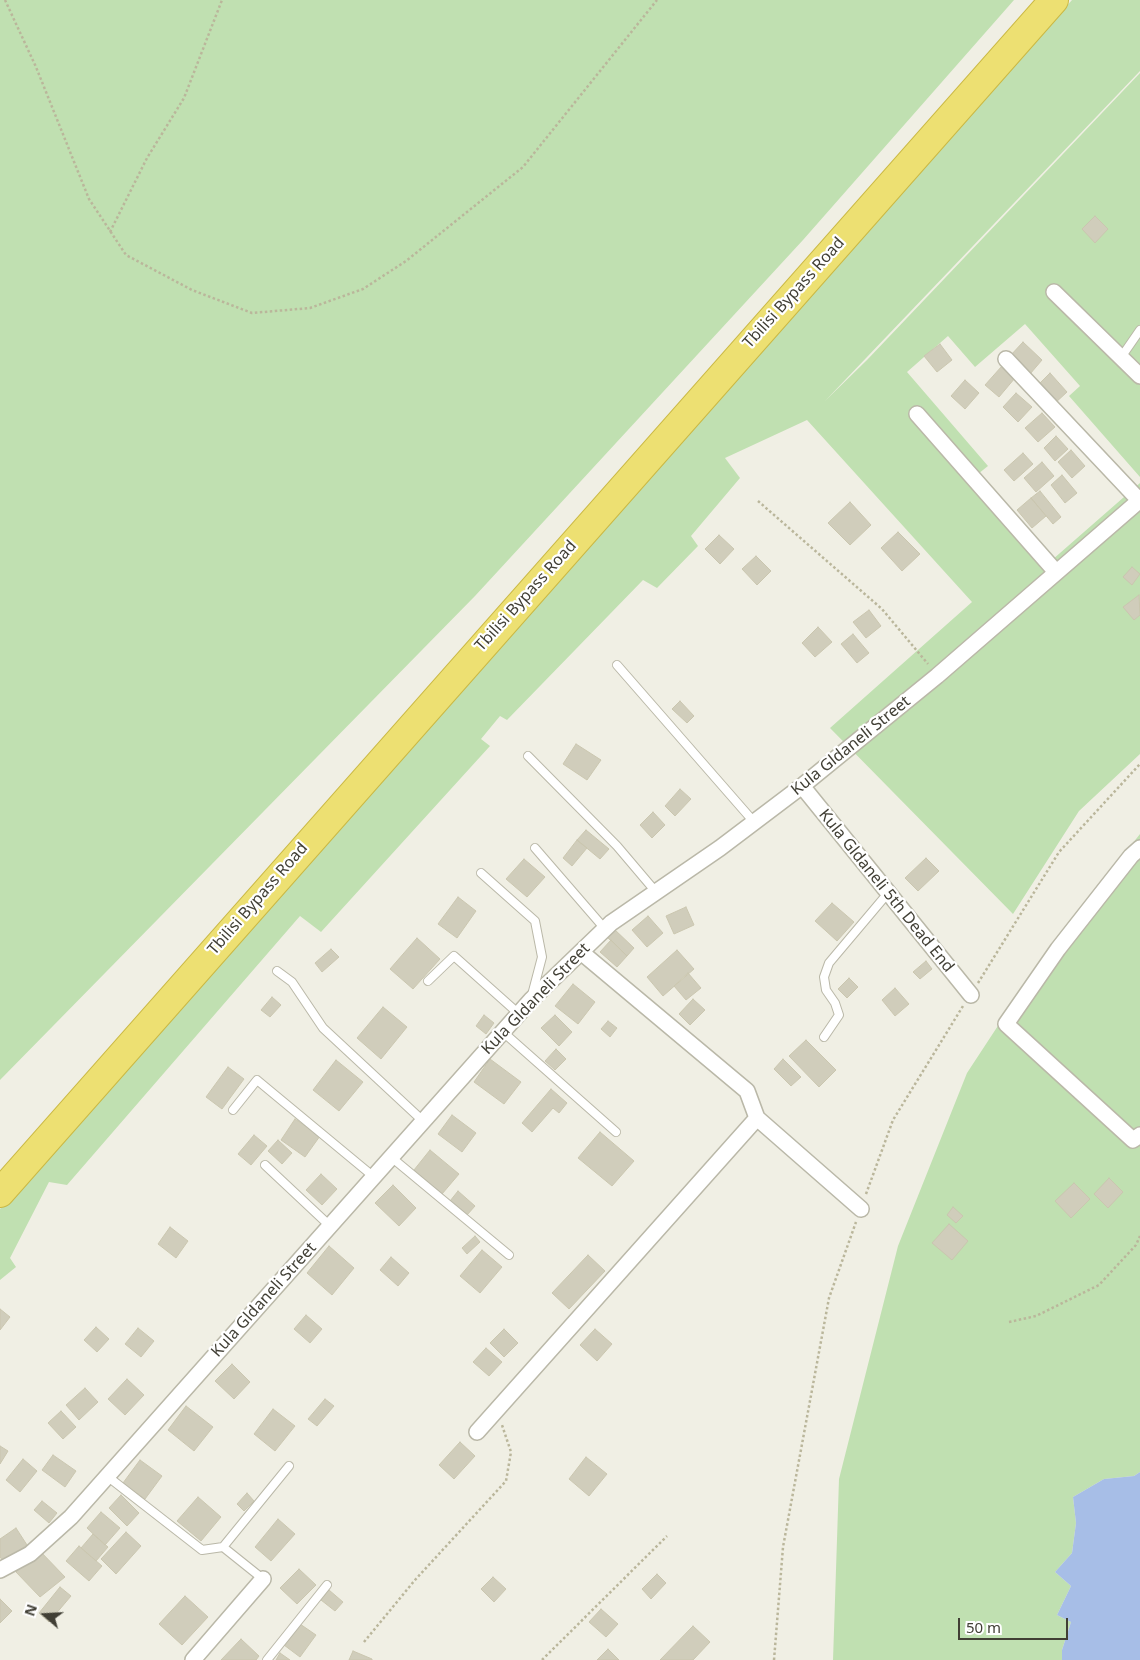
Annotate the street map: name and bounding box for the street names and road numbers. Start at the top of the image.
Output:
street label: Tbilisi Bypass Road [739,234,849,352]
street label: Tbilisi Bypass Road [471,537,581,655]
street label: Kula Gldaneli Street [788,692,914,800]
street label: Kula Gldaneli 5th Dead End [814,806,958,976]
street label: Tbilisi Bypass Road [204,839,312,959]
street label: Kula Gldaneli Street [478,939,594,1059]
street label: Kula Gldaneli Street [207,1239,321,1361]

